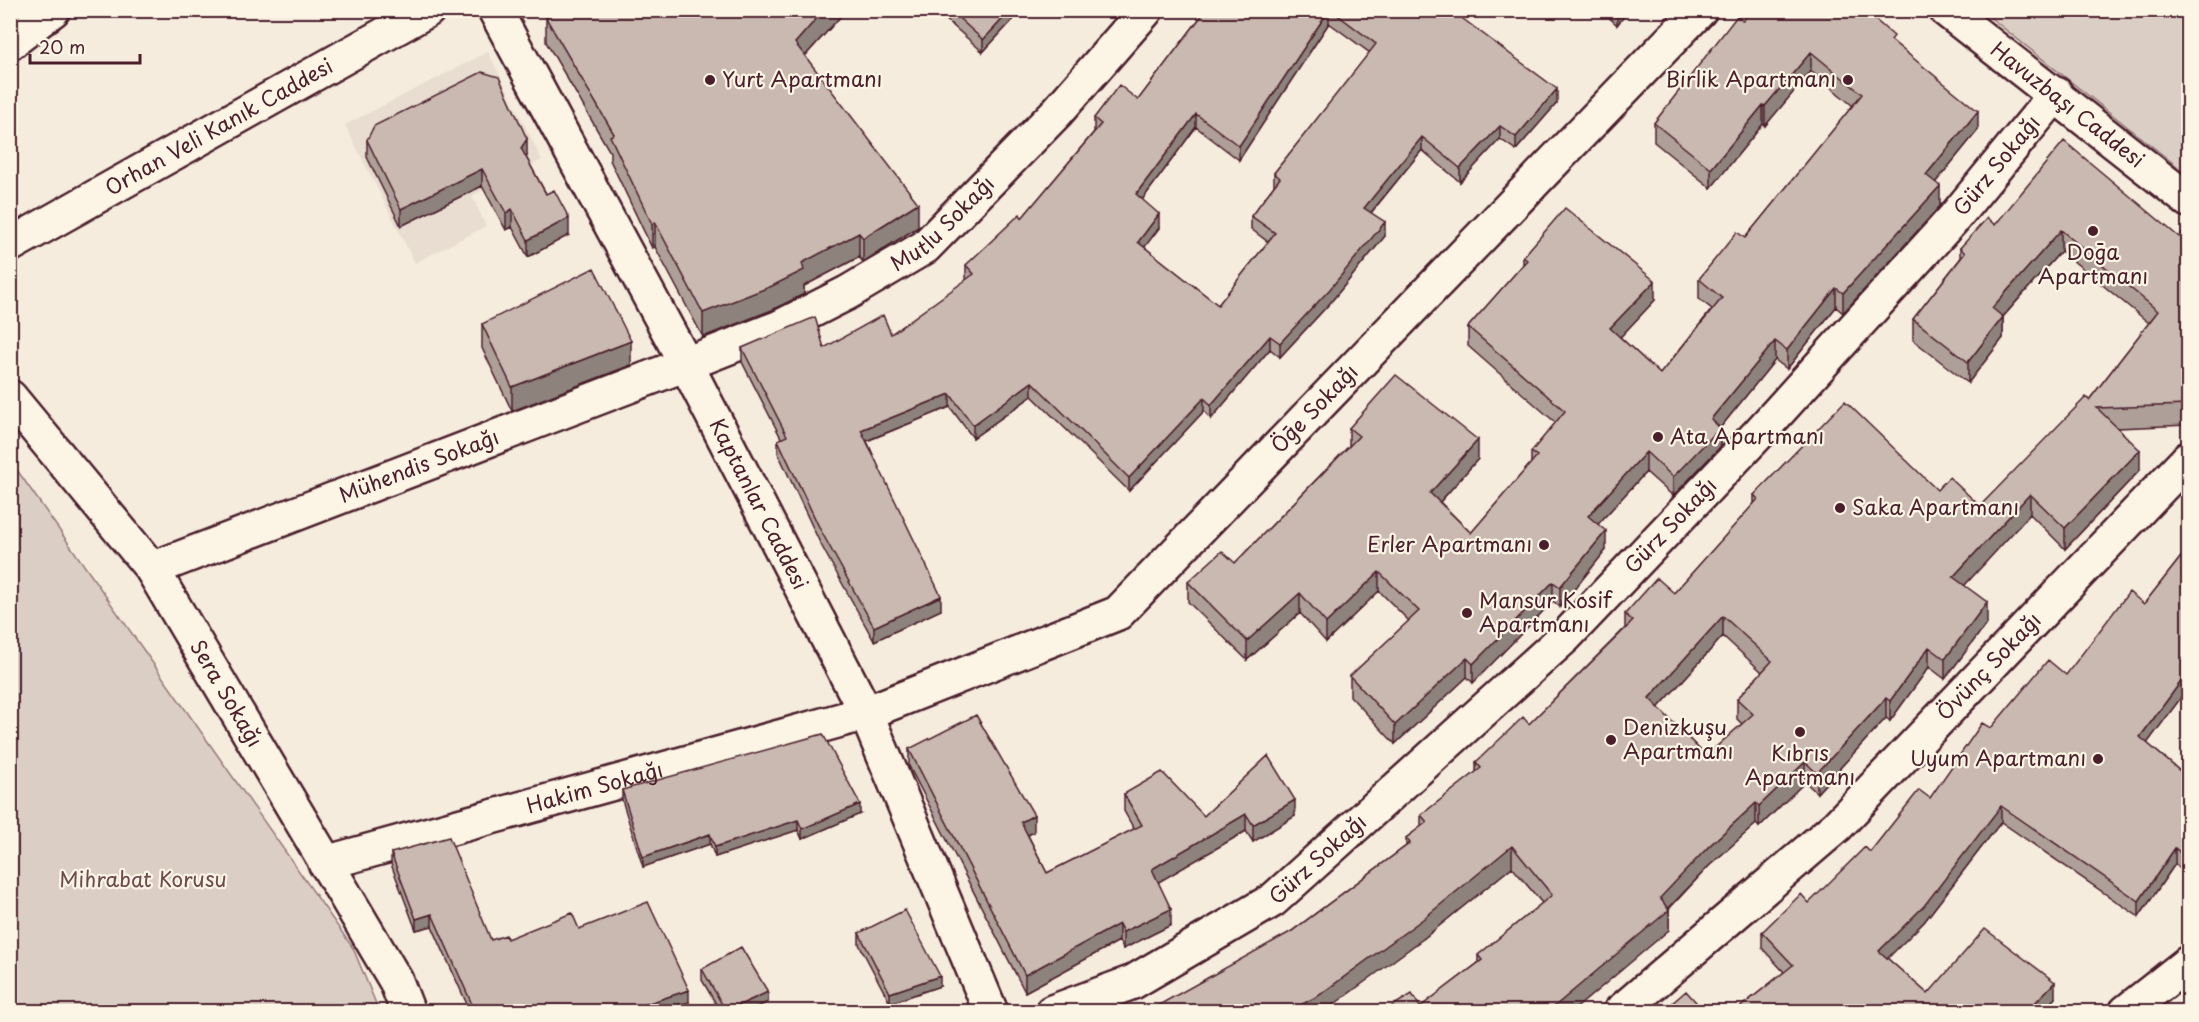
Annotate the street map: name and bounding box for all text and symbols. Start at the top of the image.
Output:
scale bar [30,27,140,65]
text: 20 m [39,33,85,60]
street label: Havuzbaşı Caddesi [1984,33,2152,174]
street label: Orhan Veli Kanık Caddesi [98,49,338,203]
place label: Yurt Apartmanı [722,62,882,94]
place label: Birlik Apartmanı [1665,62,1836,94]
marker: Yurt Apartmanı [703,73,717,87]
marker: Birlik Apartmanı [1841,73,1855,87]
street label: Gürz Sokağı [1944,107,2047,222]
street label: Mutlu Sokağı [884,167,1001,278]
marker: Doḡa Apartmanı [2086,224,2100,238]
place label: Doḡa Apartmanı [2038,235,2148,291]
street label: Öḡe Sokağı [1262,356,1364,460]
street label: Kaptanlar Caddesi [703,412,818,595]
street label: Mühendis Sokağı [334,419,503,510]
place label: Ata Apartmanı [1670,419,1824,451]
marker: Ata Apartmanı [1651,430,1665,444]
street label: Gürz Sokağı [1616,469,1723,580]
place label: Saka Apartmanı [1852,490,2019,522]
marker: Saka Apartmanı [1833,501,1847,515]
place label: Erler Apartmanı [1367,527,1532,559]
marker: Erler Apartmanı [1537,538,1551,552]
place label: Mansur Kosif Apartmanı [1479,583,1613,639]
street label: Övünç Sokağı [1928,604,2047,727]
marker: Mansur Kosif Apartmanı [1460,606,1474,620]
street label: Sera Sokağı [183,633,272,752]
place label: Denizkuşu Apartmanı [1623,710,1733,766]
marker: Kıbrıs Apartmanı [1793,725,1807,739]
marker: Denizkuşu Apartmanı [1604,733,1618,747]
place label: Kıbrıs Apartmanı [1745,736,1855,792]
place label: Uyum Apartmanı [1910,741,2086,773]
street label: Hakim Sokağı [522,752,666,820]
marker: Uyum Apartmanı [2091,752,2105,766]
street label: Gürz Sokağı [1260,805,1373,911]
park label: Mihrabat Korusu [59,862,227,894]

